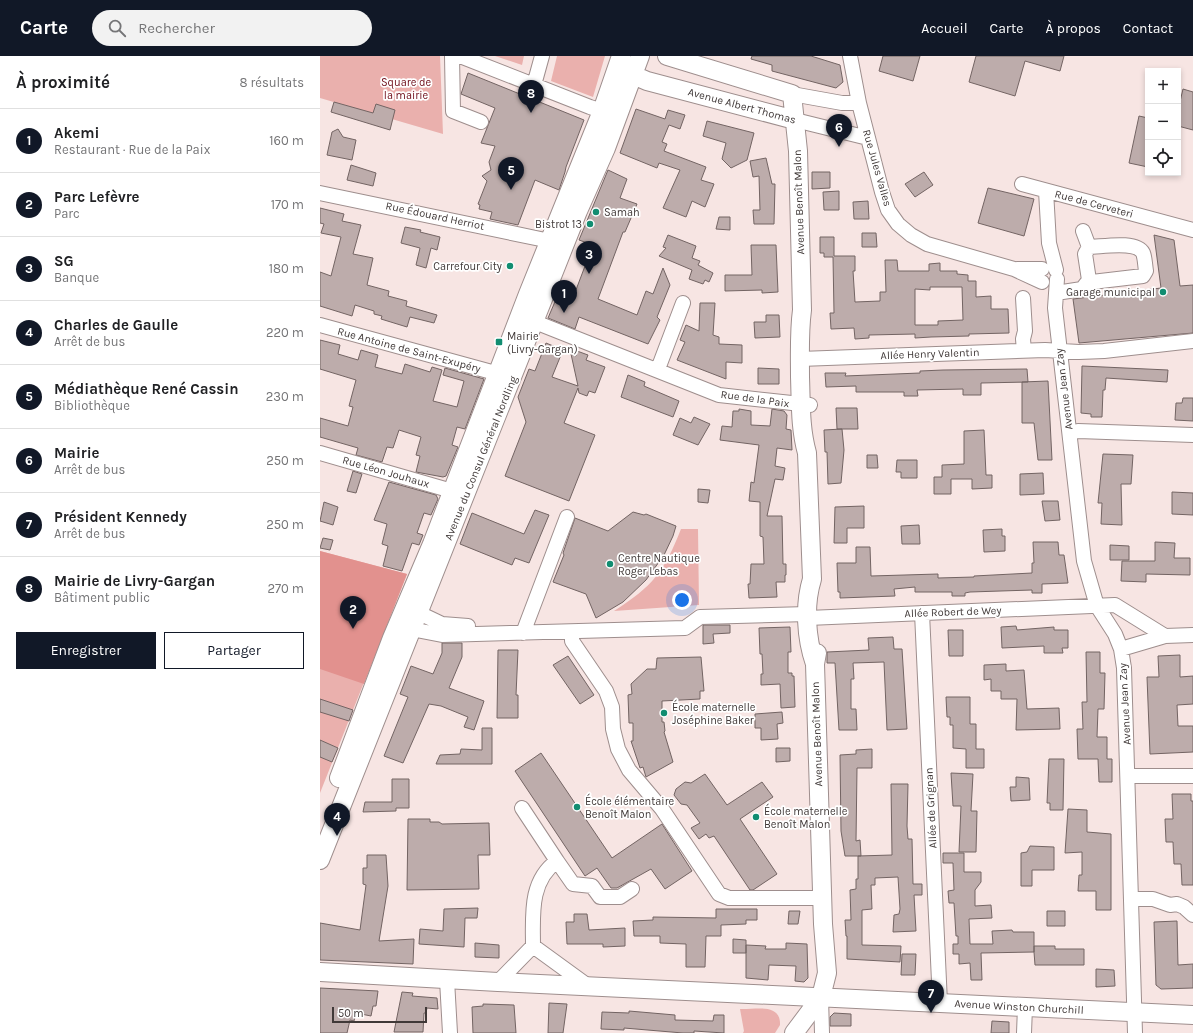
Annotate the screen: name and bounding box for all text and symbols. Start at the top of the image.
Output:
search box [92,10,372,46]
text: Carte [20,17,68,39]
icon: search [106,17,128,39]
text: Rechercher [138,19,215,37]
text: Accueil [921,20,968,37]
text: Carte [990,20,1023,37]
text: À propos [1045,20,1101,37]
text: Contact [1123,20,1173,37]
map controls [1145,68,1181,176]
button: + [1145,68,1181,104]
text: À proximité [16,72,110,92]
text: 8 résultats [239,75,304,90]
park label: Square de la mairie [381,76,431,102]
pin: 8 [518,80,544,113]
street label: Avenue Albert Thomas [687,85,798,127]
button: − [1145,104,1181,140]
pin: 6 [826,114,852,147]
text: Akemi [54,124,99,142]
street label: Rue Jules Valles [860,128,894,208]
text: 1 [27,133,31,148]
text: 160 m [269,133,304,148]
button: locate [1145,140,1181,176]
text: Restaurant · Rue de la Paix [54,142,210,157]
street label: Avenue Benoît Malon [791,149,807,255]
pin: 5 [498,157,524,190]
street label: Rue de Cerveteri [1053,187,1135,221]
text: Parc Lefèvre [54,188,140,206]
text: 2 [25,197,33,212]
text: 170 m [271,197,304,212]
street label: Rue Édouard Herriot [384,197,486,233]
text: Parc [54,206,80,221]
place label: Samah [604,206,640,219]
marker: Samah [591,207,601,217]
place label: Bistrot 13 [535,218,582,231]
marker: Bistrot 13 [585,219,595,229]
pin: 3 [576,241,602,274]
text: SG [54,252,74,270]
place label: Carrefour City [433,260,502,273]
text: 3 [25,261,33,276]
text: 180 m [269,261,304,276]
marker: Carrefour City [505,261,515,271]
text: Banque [54,270,99,285]
pin: 1 [551,280,577,313]
place label: Garage municipal [1066,286,1155,299]
marker: Garage municipal [1158,287,1168,297]
text: Charles de Gaulle [54,316,178,334]
text: 4 [25,325,33,340]
text: 220 m [266,325,304,340]
street label: Rue Antoine de Saint-Exupéry [336,325,482,375]
place label: Mairie (Livry-Gargan) [507,330,578,356]
text: Arrêt de bus [54,334,125,349]
marker: Mairie (Livry-Gargan) [494,337,504,347]
street label: Allée Henry Valentin [880,346,980,362]
street label: Avenue Jean Zay [1053,348,1075,430]
street label: Avenue du Consul Général Nordling [442,373,520,542]
text: Médiathèque René Cassin [54,380,239,398]
street label: Rue de la Paix [720,388,791,410]
text: 5 [25,389,33,404]
text: 230 m [266,389,304,404]
text: Bibliothèque [54,398,130,413]
text: Mairie [54,444,100,462]
text: 6 [25,453,33,468]
text: 250 m [266,453,304,468]
street label: Rue Léon Jouhaux [341,453,431,491]
text: Arrêt de bus [54,462,125,477]
text: Président Kennedy [54,508,187,526]
text: 7 [26,517,32,532]
text: 250 m [266,517,304,532]
text: Arrêt de bus [54,526,125,541]
place label: Centre Nautique Roger Lebas [618,552,700,578]
marker: Centre Nautique Roger Lebas [605,559,615,569]
text: Mairie de Livry-Gargan [54,572,215,590]
text: 8 [25,581,33,596]
text: 270 m [267,581,304,596]
text: Bâtiment public [54,590,150,605]
your location [672,590,692,610]
pin: 2 [340,596,366,629]
street label: Allée Robert de Wey [904,604,1002,620]
button: Enregistrer [16,632,156,669]
button: Partager [164,632,304,669]
street label: Avenue Jean Zay [1116,663,1134,745]
street label: Avenue Benoît Malon [809,681,825,787]
place label: École maternelle Joséphine Baker [672,699,756,727]
marker: École maternelle Joséphine Baker [659,708,669,718]
street label: Allée de Grignan [922,767,940,849]
place label: École élémentaire Benoît Malon [585,793,675,821]
marker: École élémentaire Benoît Malon [572,802,582,812]
pin: 4 [324,803,350,836]
place label: École maternelle Benoît Malon [764,803,848,831]
marker: École maternelle Benoît Malon [751,812,761,822]
pin: 7 [918,980,944,1013]
street label: Avenue Winston Churchill [954,997,1084,1017]
scale bar [332,1005,427,1024]
text: 50 m [338,1007,364,1020]

